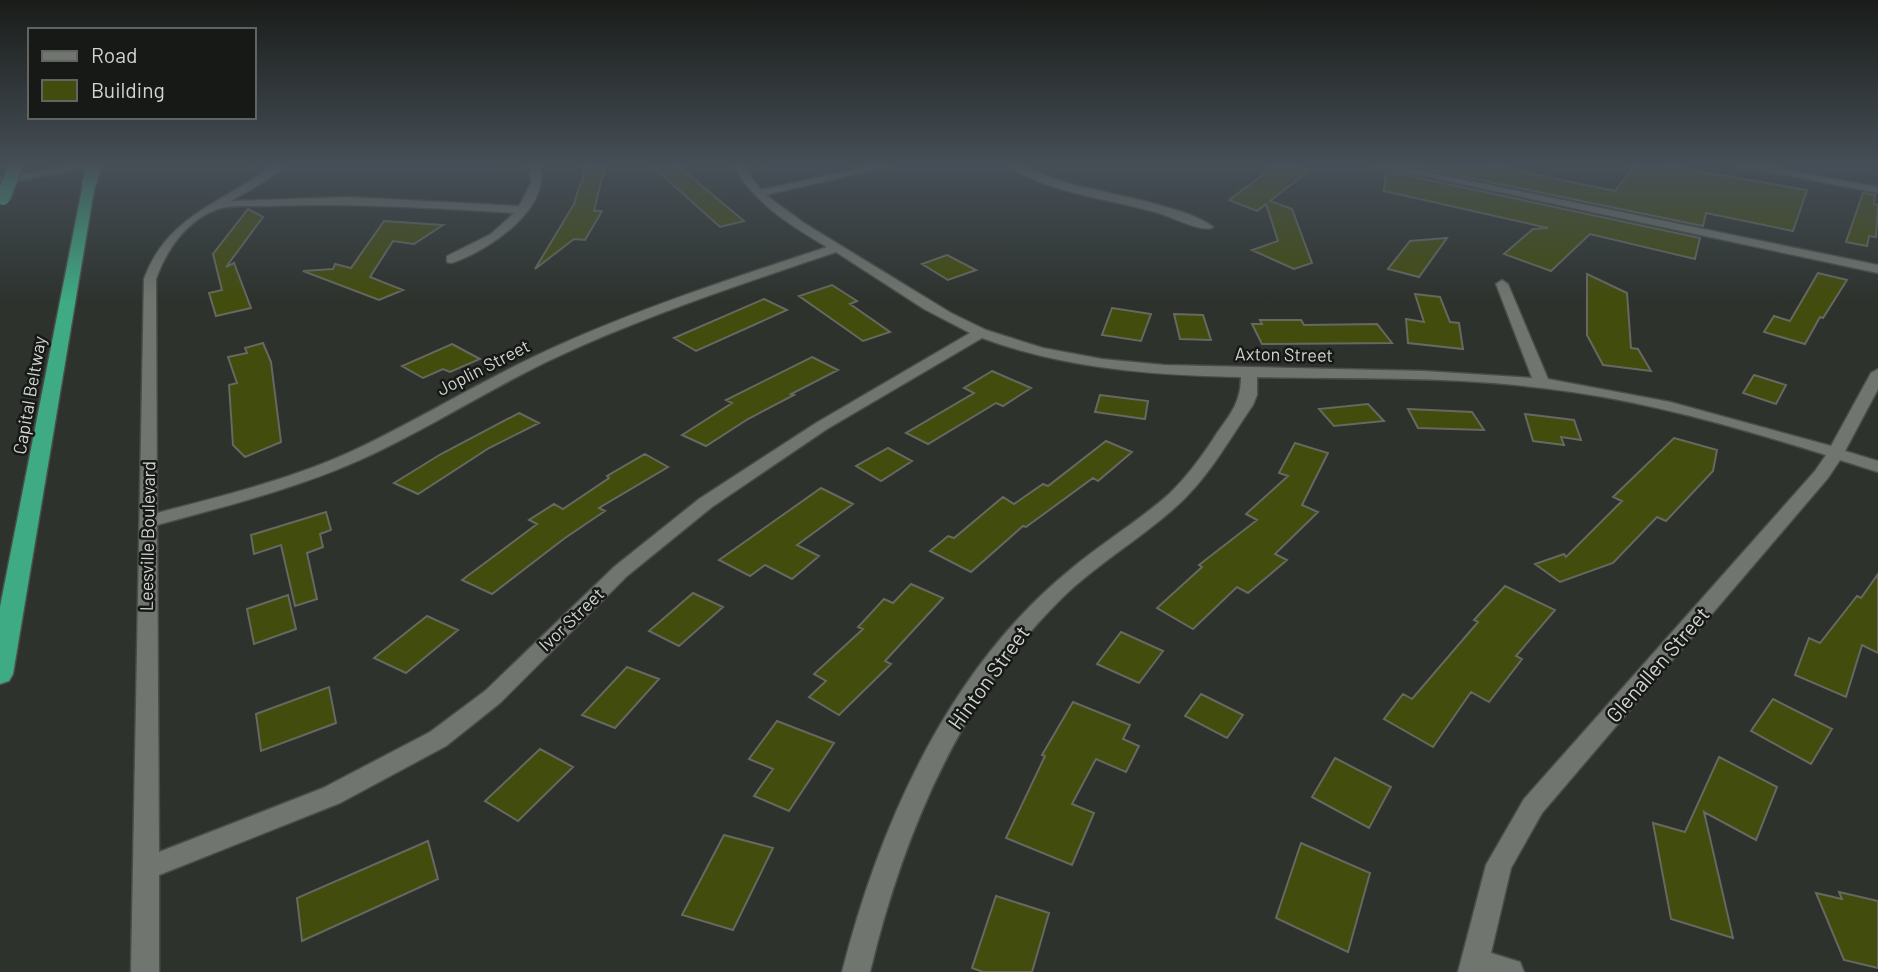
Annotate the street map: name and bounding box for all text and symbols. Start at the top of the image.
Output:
legend [28,28,256,119]
text: Road [91,42,137,67]
text: Building [91,77,165,102]
street label: Capital Beltway [8,334,50,456]
street label: Joplin Street [433,334,533,400]
street label: Axton Street [1235,342,1333,366]
street label: Leesville Boulevard [135,461,159,611]
street label: Ivor Street [534,583,608,655]
street label: Glenallen Street [1600,601,1714,727]
street label: Hinton Street [942,620,1034,734]

